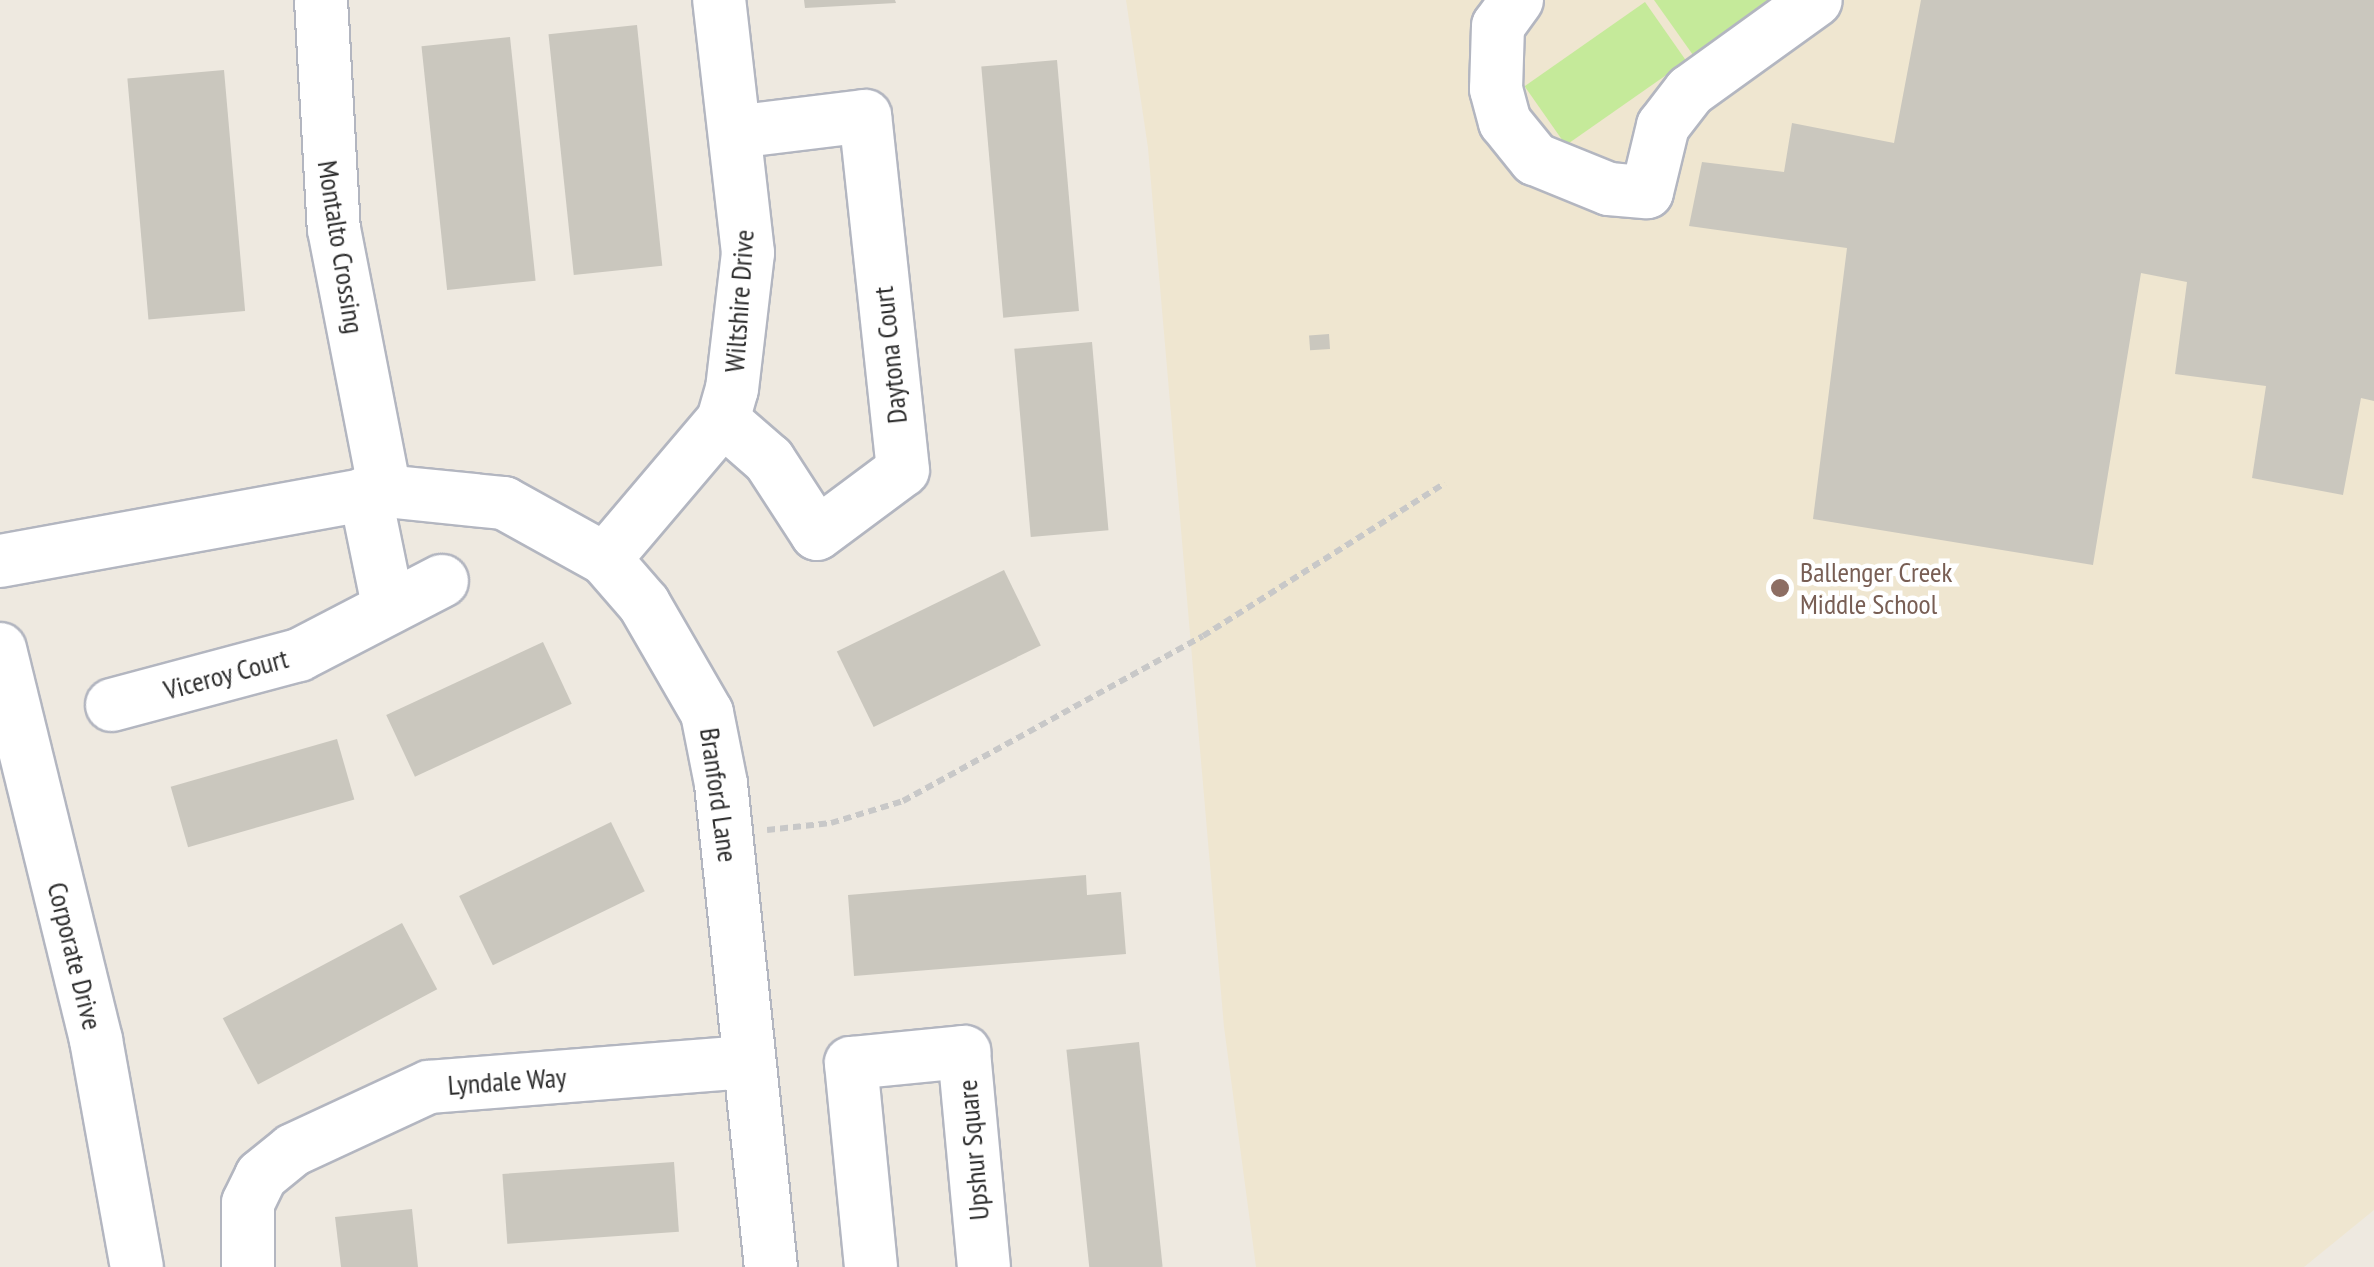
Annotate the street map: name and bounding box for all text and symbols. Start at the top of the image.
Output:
street label: Montalto Crossing [311,158,371,336]
street label: Wiltshire Drive [717,228,761,374]
street label: Daytona Court [866,285,914,425]
place label: Ballenger Creek Middle School [1800,555,1952,621]
marker: Ballenger Creek Middle School [1769,577,1791,599]
street label: Viceroy Court [160,641,292,707]
street label: Branford Lane [693,726,745,864]
street label: Corporate Drive [40,879,110,1033]
street label: Lyndale Way [446,1060,568,1102]
street label: Upshur Square [950,1078,996,1222]

